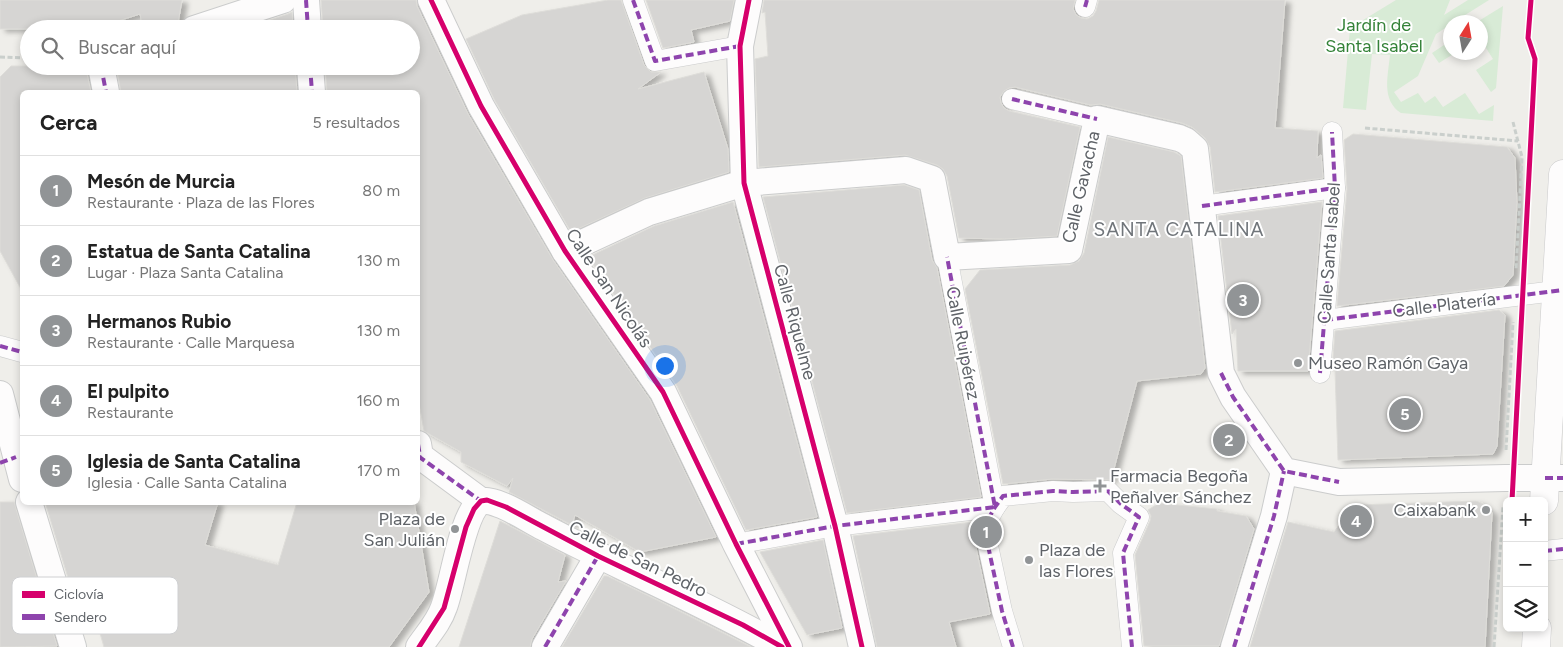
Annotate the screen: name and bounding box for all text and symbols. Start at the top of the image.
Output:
park label: Jardín de Santa Isabel [1325,14,1423,57]
north arrow [1443,15,1488,60]
search box [20,20,420,75]
icon: search [38,34,66,62]
text: Buscar aquí [78,36,176,59]
text: Cerca [40,110,97,135]
text: 5 resultados [313,113,400,132]
street label: Calle Gavacha [1057,129,1105,245]
text: Mesón de Murcia [87,170,235,193]
text: 1 [53,181,59,200]
text: 80 m [362,181,400,200]
street label: Calle Santa Isabel [1313,182,1345,324]
text: Restaurante · Plaza de las Flores [87,193,315,212]
district label: SANTA CATALINA [1094,218,1264,241]
street label: Calle San Nicolás [561,224,657,352]
text: Estatua de Santa Catalina [87,240,311,263]
text: 2 [51,251,61,270]
text: 130 m [357,251,400,270]
street label: Calle Riquelme [769,262,821,383]
text: Lugar · Plaza Santa Catalina [87,263,283,282]
pin: 3 [1227,281,1259,319]
street label: Calle Ruipérez [941,284,985,402]
street label: Calle Platería [1391,288,1497,322]
text: Hermanos Rubio [87,310,231,333]
text: 3 [52,321,60,340]
text: 130 m [357,321,400,340]
text: Restaurante · Calle Marquesa [87,333,295,352]
place label: Museo Ramón Gaya [1308,352,1468,374]
your location [652,353,678,379]
marker: Museo Ramón Gaya [1292,357,1304,369]
text: El pulpito [87,380,169,403]
text: 4 [51,391,61,410]
text: 160 m [357,391,400,410]
pin: 5 [1389,395,1421,433]
text: Restaurante [87,403,174,422]
pin: 2 [1213,421,1245,459]
text: Iglesia de Santa Catalina [87,450,301,473]
text: 5 [51,461,61,480]
text: 170 m [357,461,400,480]
place label: Farmacia Begoña Peñalver Sánchez [1110,465,1252,508]
text: Iglesia · Calle Santa Catalina [87,473,287,492]
marker: Farmacia Begoña Peñalver Sánchez [1094,480,1106,492]
map controls [1503,497,1548,632]
button: + [1503,497,1548,542]
place label: Caixabank [1394,499,1476,521]
pin: 4 [1340,502,1372,540]
marker: Caixabank [1480,504,1492,516]
place label: Plaza de San Julián [364,508,445,551]
pin: 1 [970,513,1002,551]
street label: Calle de San Pedro [565,516,711,602]
marker: Plaza de San Julián [449,523,461,535]
place label: Plaza de las Flores [1039,539,1113,582]
button: − [1503,542,1548,587]
marker: Plaza de las Flores [1023,554,1035,566]
legend [12,577,178,634]
text: Ciclovía [54,586,104,603]
button: layers [1503,587,1548,632]
text: Sendero [54,609,107,626]

